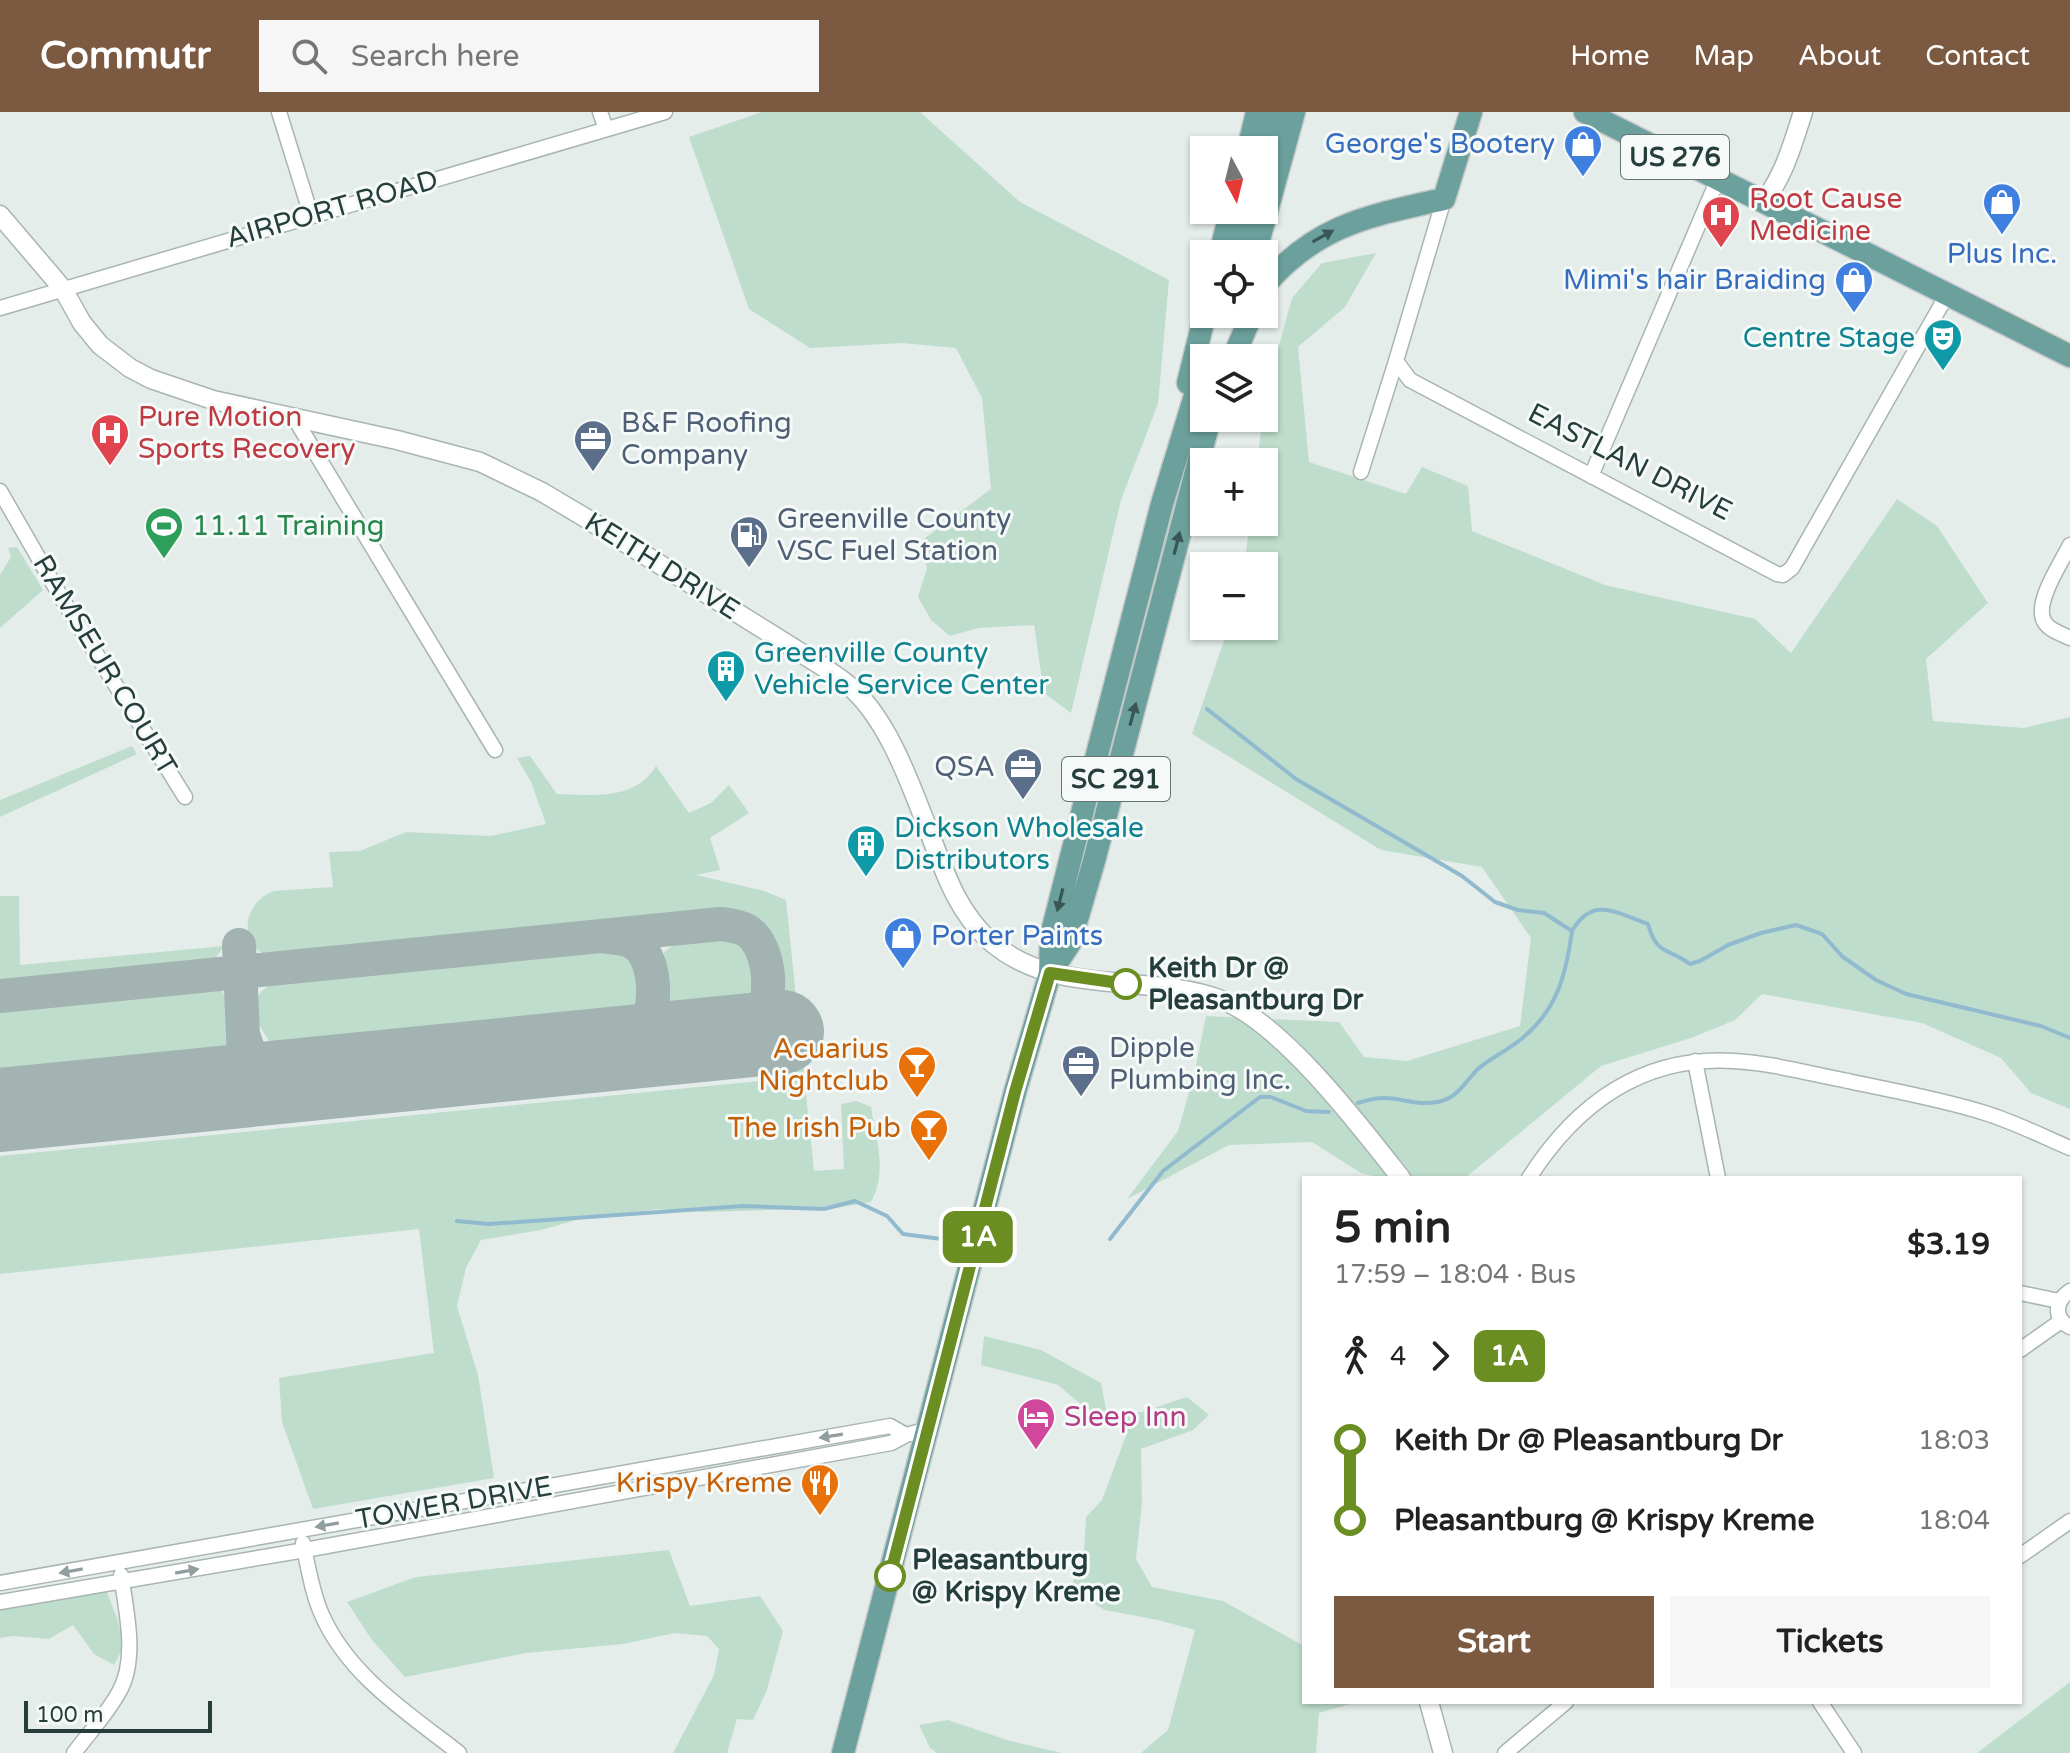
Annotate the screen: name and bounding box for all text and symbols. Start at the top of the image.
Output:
search box [259,20,819,92]
text: Commutr [40,33,211,79]
icon: search [287,34,331,78]
text: Search here [351,38,519,75]
text: Home [1570,39,1650,73]
text: Map [1694,39,1754,73]
text: About [1798,39,1881,73]
text: Contact [1925,39,2030,73]
shop icon: George's Bootery [1562,123,1604,178]
place label: George's Bootery [1325,127,1555,161]
road number: US 276 [1621,135,1729,179]
north arrow [1190,136,1278,224]
map controls [1190,136,1278,640]
street label: AIRPORT ROAD [222,163,442,255]
shop icon: Plus Inc. [1981,181,2023,236]
place label: Root Cause Medicine [1749,182,1902,248]
hospital icon: Root Cause Medicine [1700,194,1742,249]
one-way arrow [1312,229,1334,243]
place label: Plus Inc. [1947,237,2057,271]
button: locate [1190,240,1278,328]
shop icon: Mimi's hair Braiding [1833,259,1875,314]
place label: Mimi's hair Braiding [1563,263,1826,297]
theatre icon: Centre Stage [1922,317,1964,372]
place label: Centre Stage [1743,321,1915,355]
button: layers [1190,344,1278,432]
street label: EASTLAN DRIVE [1522,396,1738,528]
place label: Pure Motion Sports Recovery [138,400,356,466]
place label: B&F Roofing Company [621,406,792,472]
hospital icon: Pure Motion Sports Recovery [89,412,131,467]
office icon: B&F Roofing Company [572,418,614,473]
button: + [1190,448,1278,536]
place label: Greenville County VSC Fuel Station [777,502,1011,568]
sports icon: 11.11 Training [143,505,185,560]
street label: KEITH DRIVE [578,505,746,627]
place label: 11.11 Training [192,509,384,543]
fuel station icon: Greenville County VSC Fuel Station [728,514,770,569]
one-way arrow [1172,531,1184,556]
street label: RAMSEUR COURT [26,549,184,781]
button: − [1190,552,1278,640]
place label: Greenville County Vehicle Service Center [754,636,1049,702]
building icon: Greenville County Vehicle Service Center [705,648,747,703]
one-way arrow [1127,701,1139,726]
office icon: QSA [1002,746,1044,801]
place label: QSA [934,750,995,784]
road number: SC 291 [1062,757,1170,801]
place label: Dickson Wholesale Distributors [894,811,1144,877]
building icon: Dickson Wholesale Distributors [845,823,887,878]
one-way arrow [1053,888,1065,913]
shop icon: Porter Paints [882,915,924,970]
place label: Porter Paints [931,919,1103,953]
place label: Keith Dr @ Pleasantburg Dr [1148,951,1365,1017]
marker: Keith Dr @ Pleasantburg Dr [1111,969,1141,999]
place label: Dipple Plumbing Inc. [1109,1031,1291,1097]
place label: Acuarius Nightclub [758,1032,889,1098]
office icon: Dipple Plumbing Inc. [1060,1043,1102,1098]
bar icon: Acuarius Nightclub [896,1044,938,1099]
bar icon: The Irish Pub [908,1107,950,1162]
place label: The Irish Pub [727,1111,901,1145]
text: 5 min [1334,1202,1451,1255]
line badge: 1A [942,1211,1014,1263]
text: 1A [959,1220,997,1254]
text: $3.19 [1907,1226,1990,1263]
text: 17:59 – 18:04 · Bus [1334,1259,1576,1290]
icon: walk [1334,1334,1378,1378]
icon: forward [1418,1334,1462,1378]
text: 1A [1490,1339,1529,1373]
text: 4 [1390,1341,1406,1372]
hotel icon: Sleep Inn [1015,1396,1057,1451]
place label: Sleep Inn [1064,1400,1186,1434]
text: Keith Dr @ Pleasantburg Dr [1394,1422,1783,1459]
text: 18:03 [1918,1425,1990,1456]
one-way arrow [818,1430,843,1442]
restaurant icon: Krispy Kreme [799,1462,841,1517]
place label: Krispy Kreme [616,1466,792,1500]
street label: TOWER DRIVE [353,1469,555,1537]
text: Pleasantburg @ Krispy Kreme [1394,1502,1814,1539]
text: 18:04 [1918,1505,1990,1536]
one-way arrow [314,1520,339,1532]
place label: Pleasantburg @ Krispy Kreme [912,1543,1121,1609]
marker: Pleasantburg @ Krispy Kreme [875,1561,905,1591]
one-way arrow [175,1564,200,1576]
one-way arrow [58,1565,83,1577]
button: Start [1334,1596,1654,1688]
button: Tickets [1670,1596,1990,1688]
scale bar [24,1697,212,1733]
text: 100 m [36,1702,103,1728]

